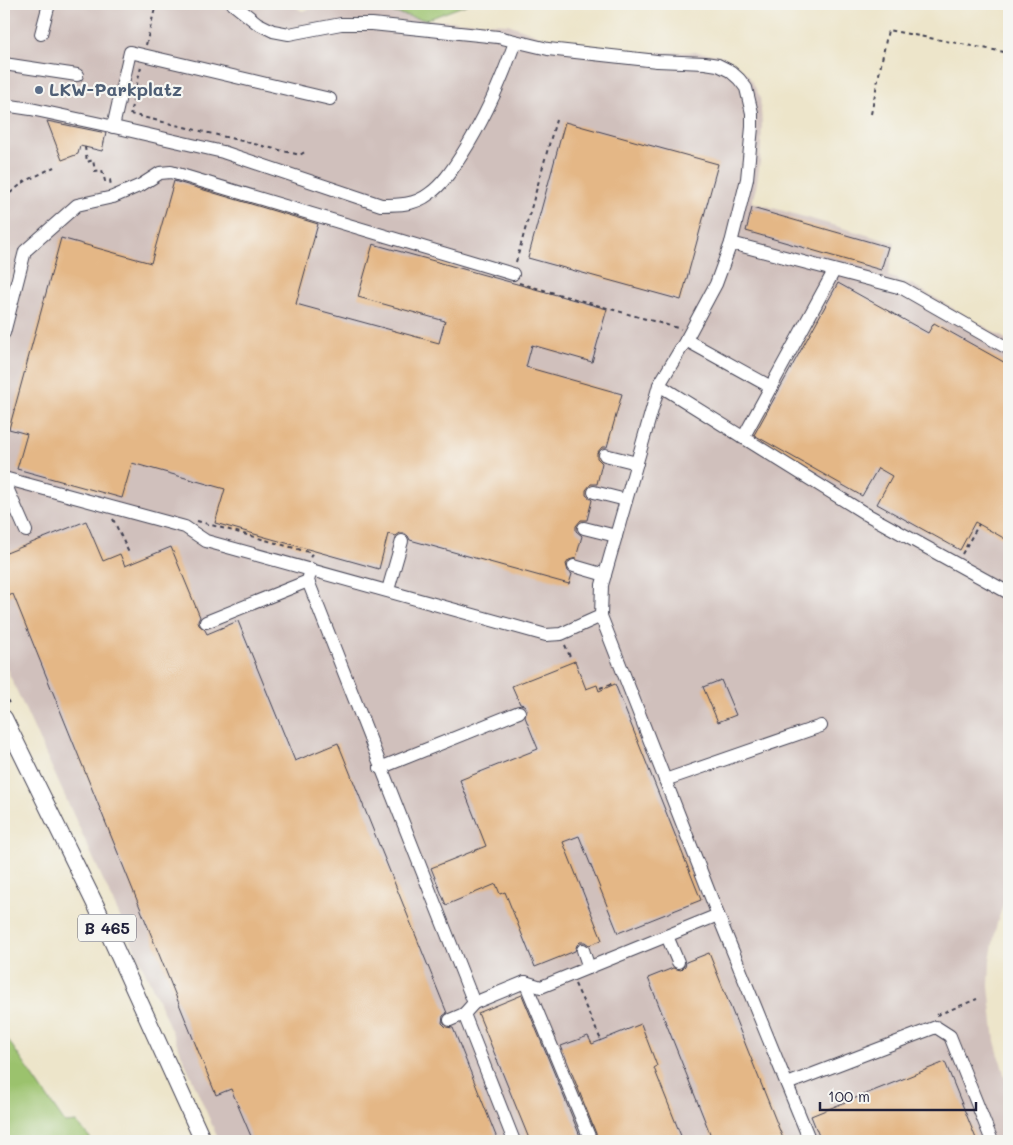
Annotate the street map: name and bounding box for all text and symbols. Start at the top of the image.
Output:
place label: LKW-Parkplatz [49,77,182,101]
marker: LKW-Parkplatz [33,84,45,96]
road number: B 465 [78,914,136,941]
scale bar [820,1080,977,1112]
text: 100 m [828,1086,870,1106]

